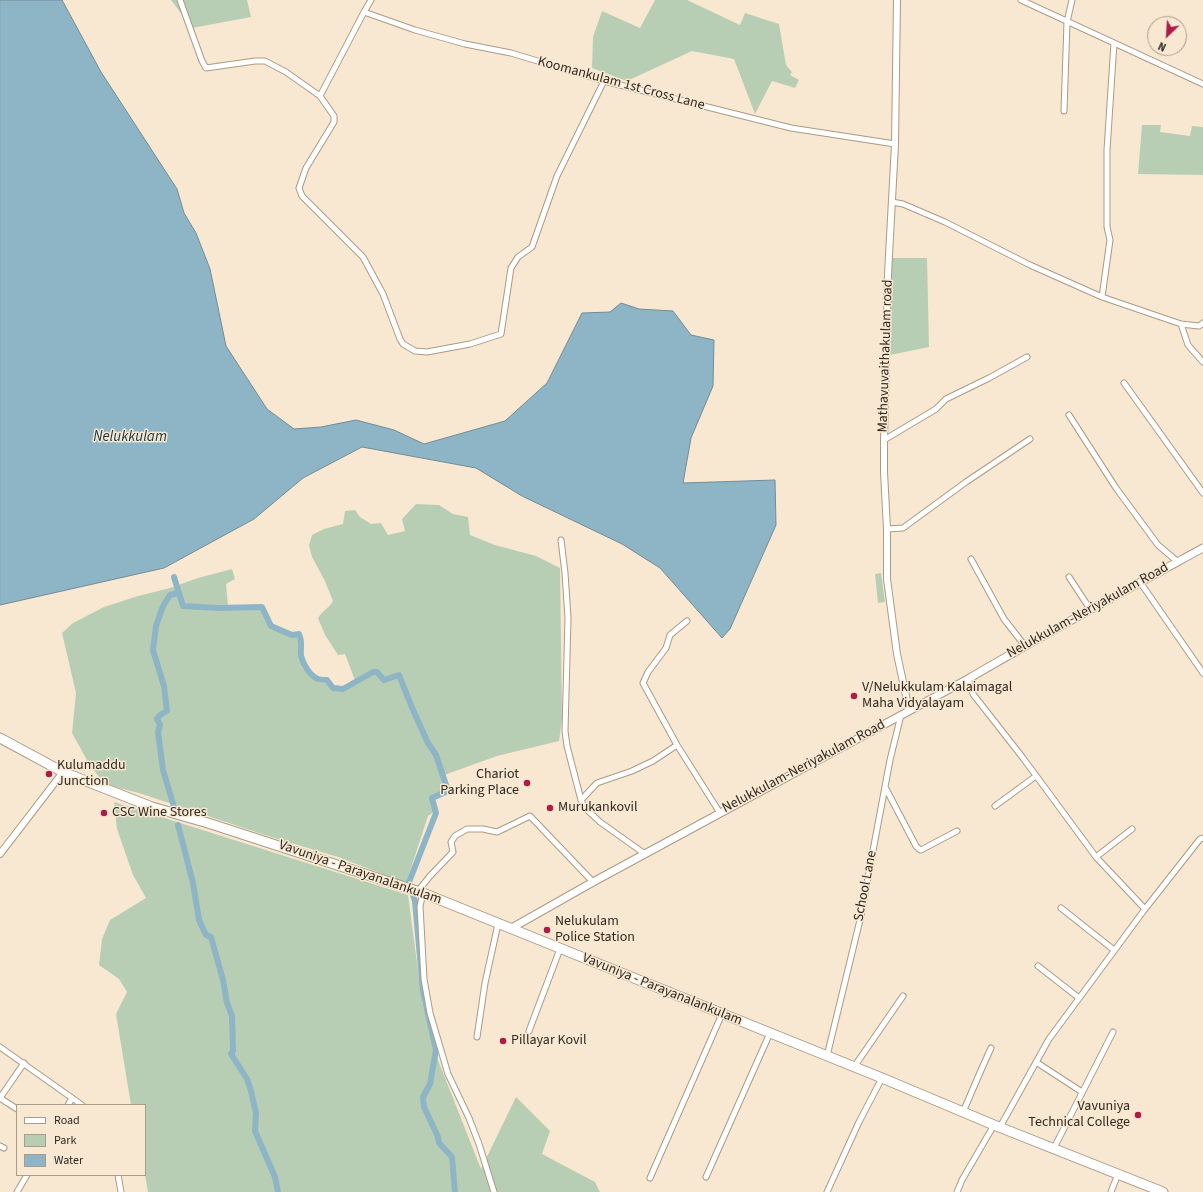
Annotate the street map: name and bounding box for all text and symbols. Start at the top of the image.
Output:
north arrow [1147,16,1187,56]
text: N [1156,38,1169,55]
street label: Koomankulam 1st Cross Lane [536,54,706,114]
street label: Mathavuvaithakulam road [875,279,897,433]
water label: Nelukkulam [93,429,167,447]
street label: Nelukkulam-Neriyakulam Road [1004,560,1172,662]
place label: V/Nelukkulam Kalaimagal Maha Vidyalayam [862,680,1012,712]
marker: V/Nelukkulam Kalaimagal Maha Vidyalayam [849,691,859,701]
street label: Nelukkulam-Neriyakulam Road [720,717,888,817]
place label: Kulumaddu Junction [57,758,126,790]
place label: Chariot Parking Place [440,767,519,800]
marker: Kulumaddu Junction [44,769,54,779]
marker: Chariot Parking Place [522,778,532,788]
place label: Murukankovil [558,800,638,816]
marker: Murukankovil [545,803,555,813]
place label: CSC Wine Stores [112,805,207,821]
marker: CSC Wine Stores [99,808,109,818]
street label: Vavuniya - Parayanalankulam [276,837,444,909]
street label: School Lane [851,849,881,923]
place label: Nelukulam Police Station [555,914,635,946]
marker: Nelukulam Police Station [542,925,552,935]
street label: Vavuniya - Parayanalankulam [579,950,745,1030]
place label: Pillayar Kovil [511,1033,587,1049]
marker: Pillayar Kovil [498,1036,508,1046]
place label: Vavuniya Technical College [1028,1099,1130,1132]
legend [16,1104,146,1176]
marker: Vavuniya Technical College [1133,1110,1143,1120]
text: Road [54,1112,80,1129]
text: Park [54,1132,76,1149]
text: Water [54,1152,83,1169]

